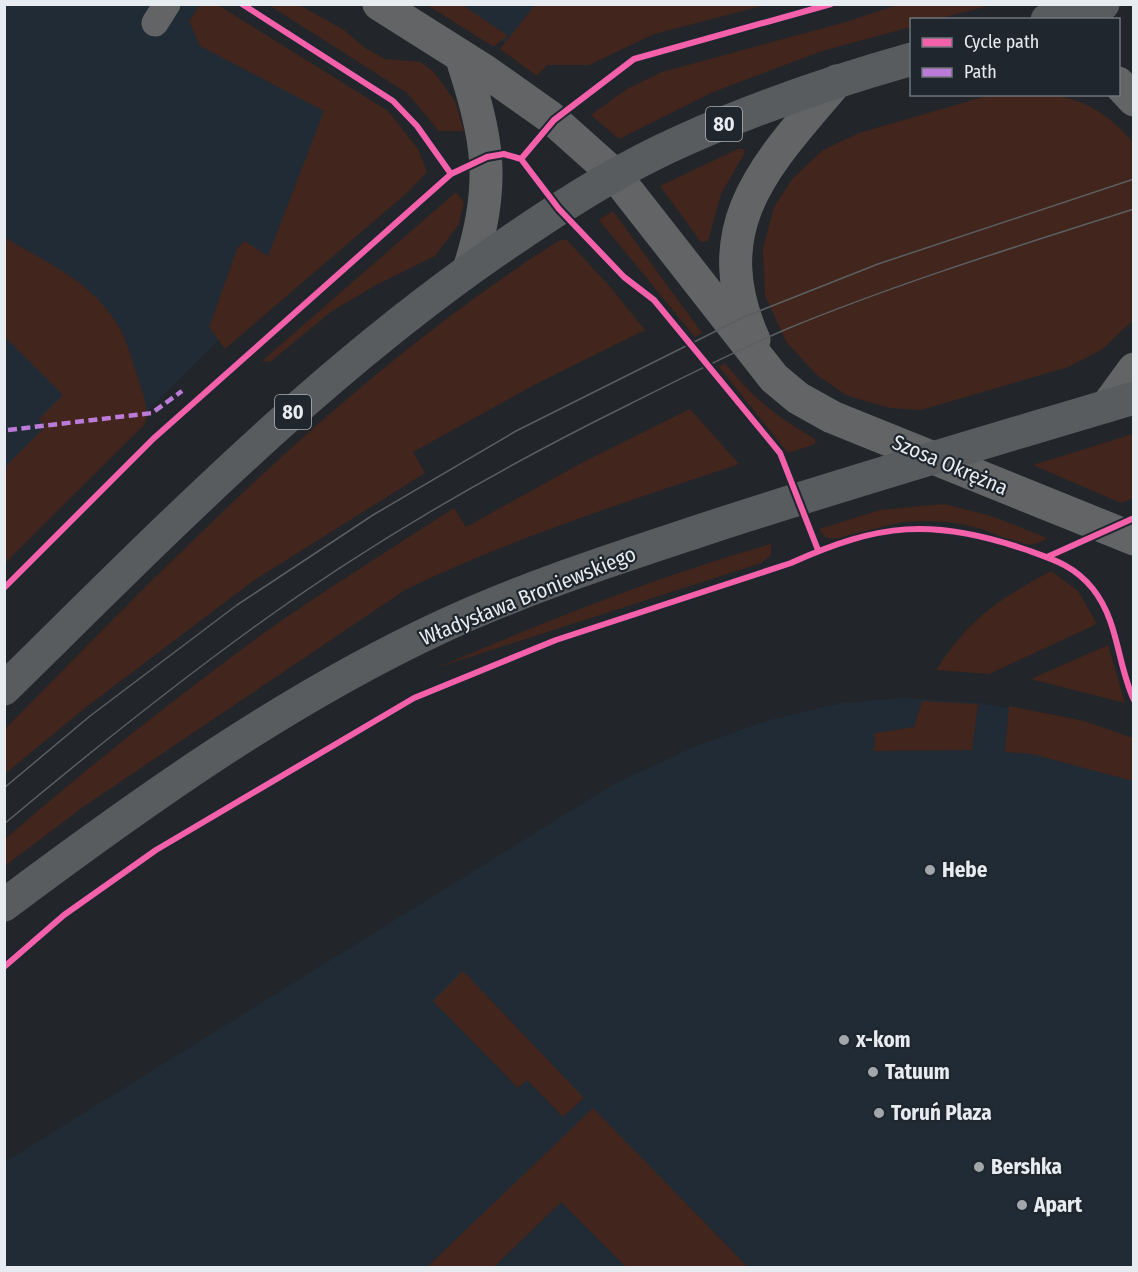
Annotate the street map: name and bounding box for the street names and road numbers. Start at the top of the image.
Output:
road number: 80 [706,107,742,141]
road number: 80 [275,395,311,429]
street label: Szosa Okrężna [888,429,1012,501]
street label: Władysława Broniewskiego [416,541,640,651]

